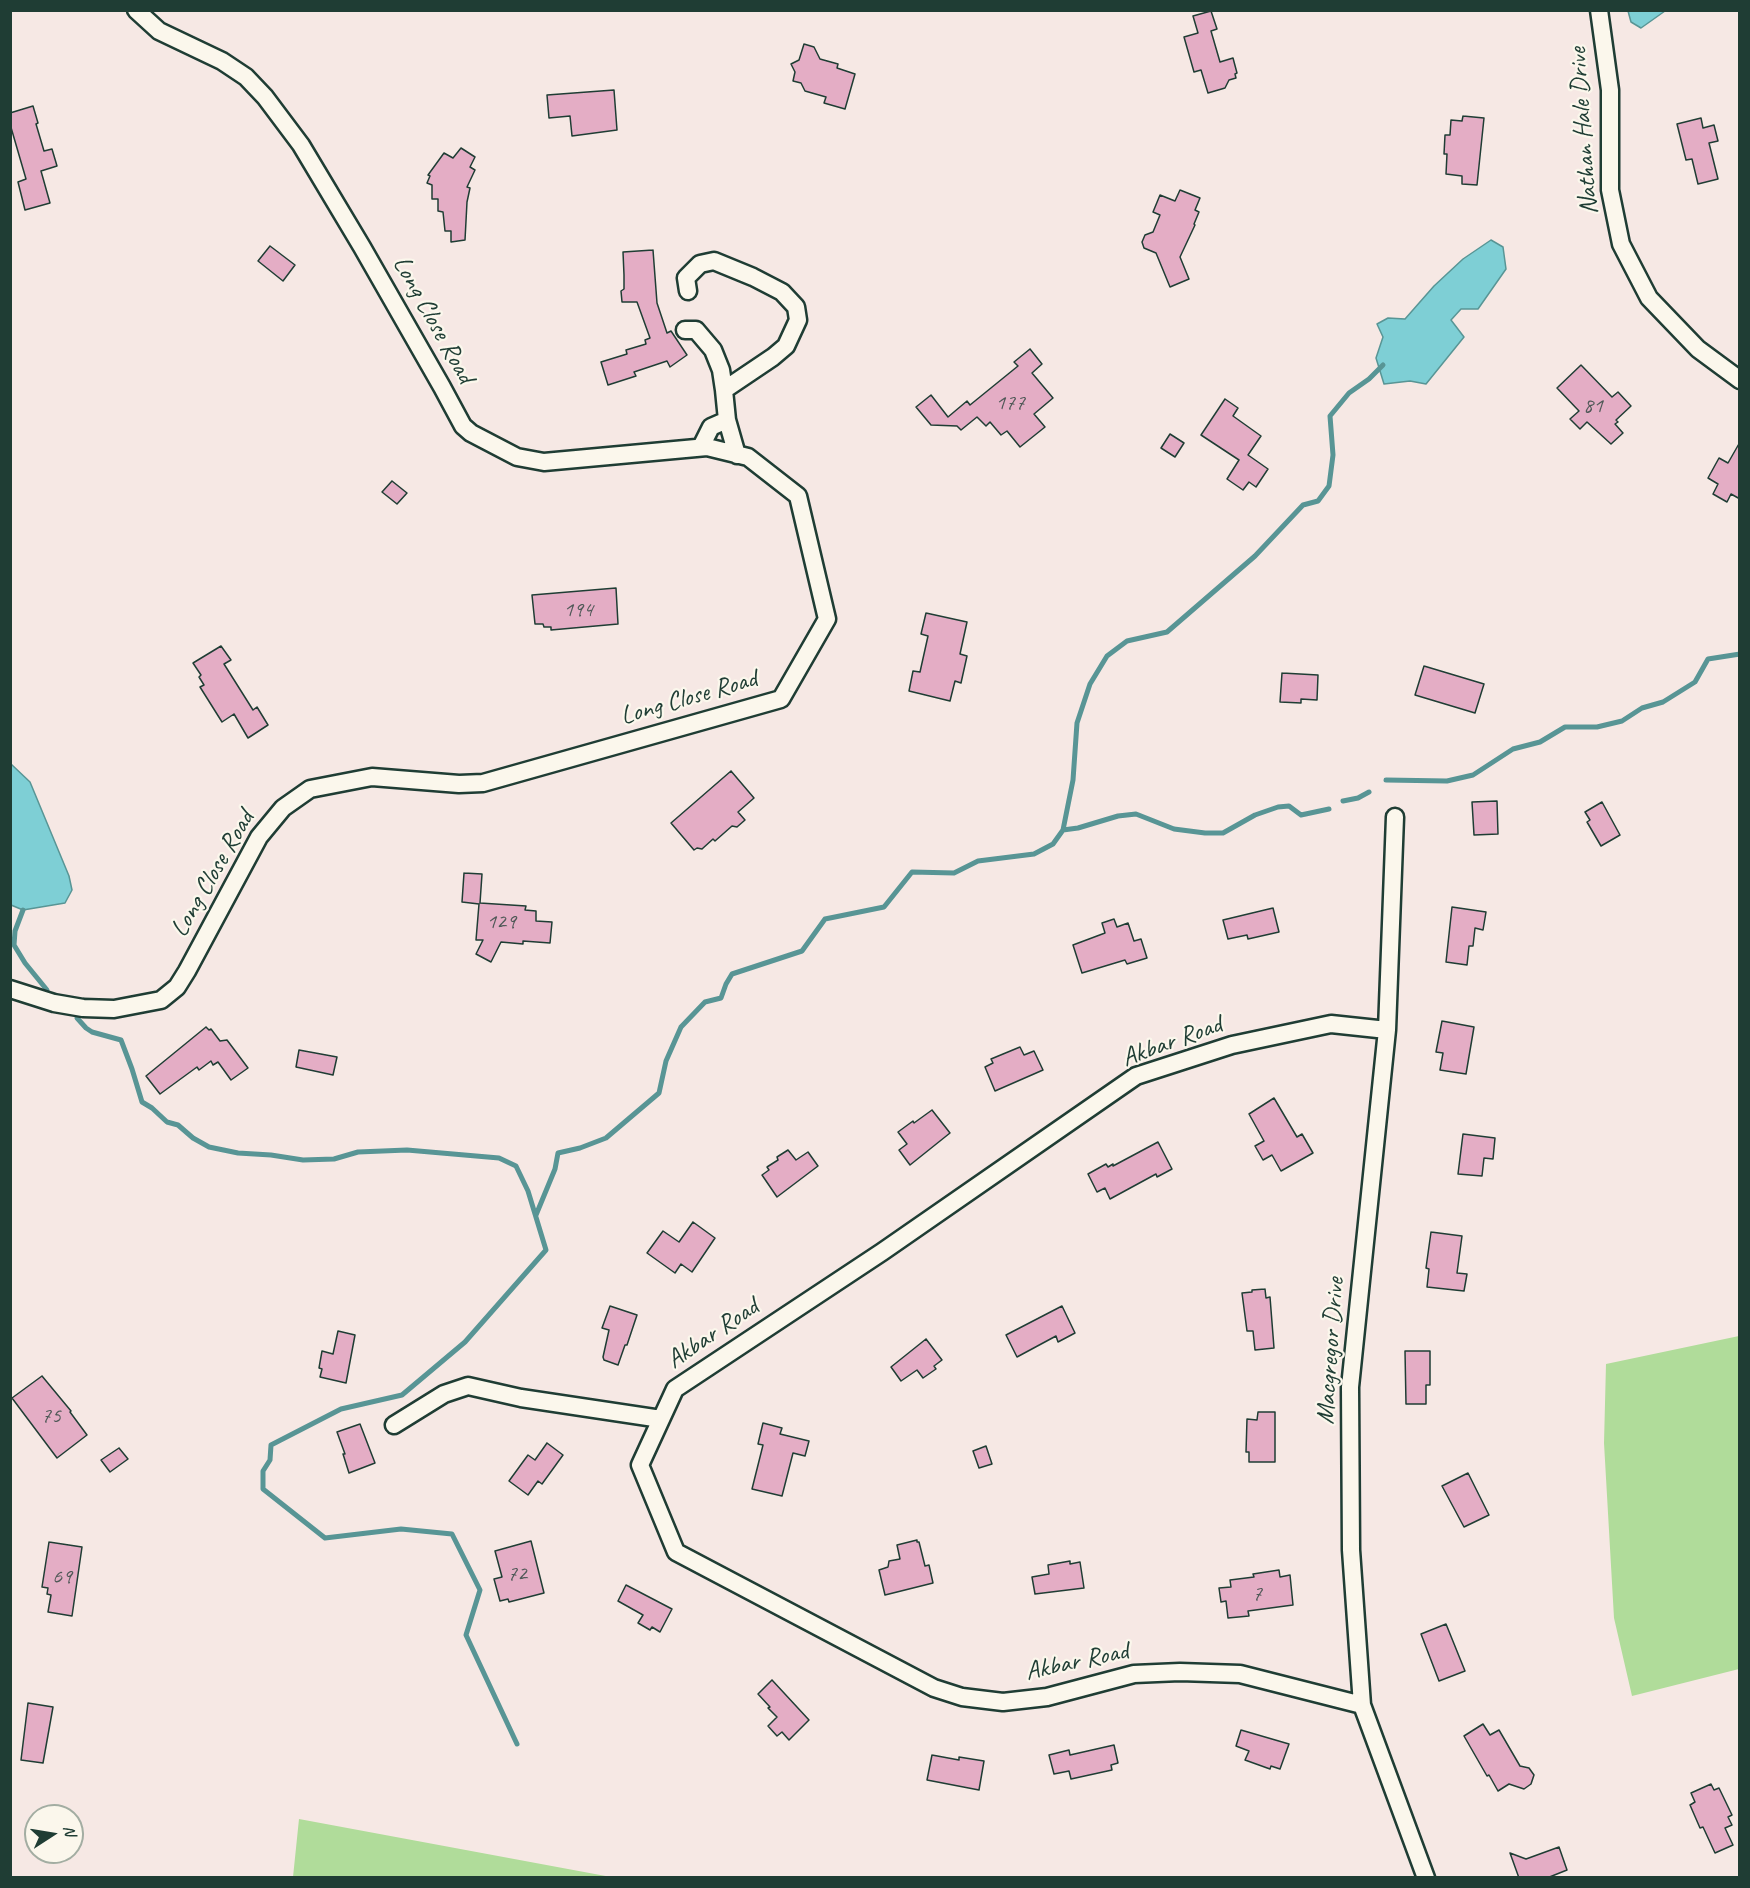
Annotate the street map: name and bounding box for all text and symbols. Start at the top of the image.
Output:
street label: Nathan Hale Drive [1563,46,1605,216]
street label: Long Close Road [385,251,481,389]
house number: 177 [995,390,1025,416]
house number: 81 [1583,393,1603,419]
house number: 194 [563,597,593,623]
street label: Long Close Road [617,664,761,732]
street label: Long Close Road [164,805,262,943]
house number: 129 [486,909,516,935]
street label: Akbar Road [1118,1009,1226,1075]
street label: Macgregor Drive [1310,1277,1352,1425]
street label: Akbar Road [661,1292,765,1376]
house number: 75 [41,1403,61,1429]
house number: 72 [507,1561,527,1587]
house number: 69 [52,1564,72,1590]
house number: 7 [1252,1581,1262,1607]
street label: Akbar Road [1023,1636,1131,1688]
north arrow [24,1804,84,1864]
text: N [59,1824,80,1838]

